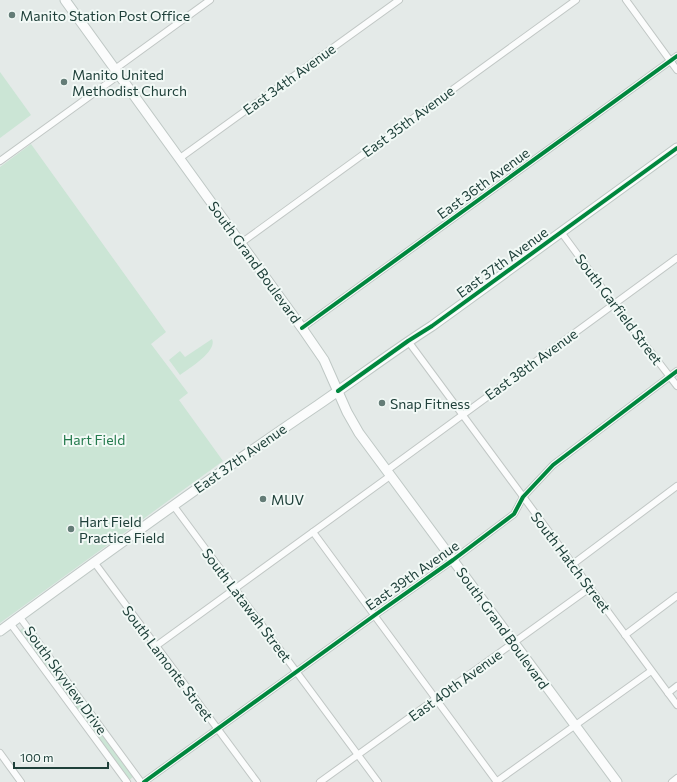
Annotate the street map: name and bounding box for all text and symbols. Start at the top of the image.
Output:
place label: Manito Station Post Office [20,7,190,24]
marker: Manito Station Post Office [7,10,17,20]
street label: East 34th Avenue [240,40,338,118]
place label: Manito United Methodist Church [72,66,187,99]
marker: Manito United Methodist Church [59,77,69,87]
street label: East 35th Avenue [359,82,457,160]
street label: East 36th Avenue [434,144,532,222]
street label: South Grand Boulevard [205,198,305,326]
street label: East 37th Avenue [453,223,551,301]
street label: South Garfield Street [572,250,666,368]
street label: East 38th Avenue [482,325,580,403]
place label: Snap Fitness [390,395,470,412]
marker: Snap Fitness [377,398,387,408]
street label: East 37th Avenue [191,420,289,496]
park label: Hart Field [63,431,125,448]
place label: MUV [271,491,304,508]
marker: MUV [258,494,268,504]
street label: South Hatch Street [528,508,614,616]
place label: Hart Field Practice Field [79,513,164,546]
marker: Hart Field Practice Field [66,524,76,534]
street label: East 39th Avenue [362,536,462,614]
street label: South Latawah Street [199,545,295,665]
street label: South Grand Boulevard [453,564,553,692]
street label: South Lamonte Street [119,602,217,724]
street label: South Skyview Drive [21,623,111,737]
street label: East 40th Avenue [405,645,505,725]
scale bar [14,744,108,770]
text: 100 m [20,750,54,764]

